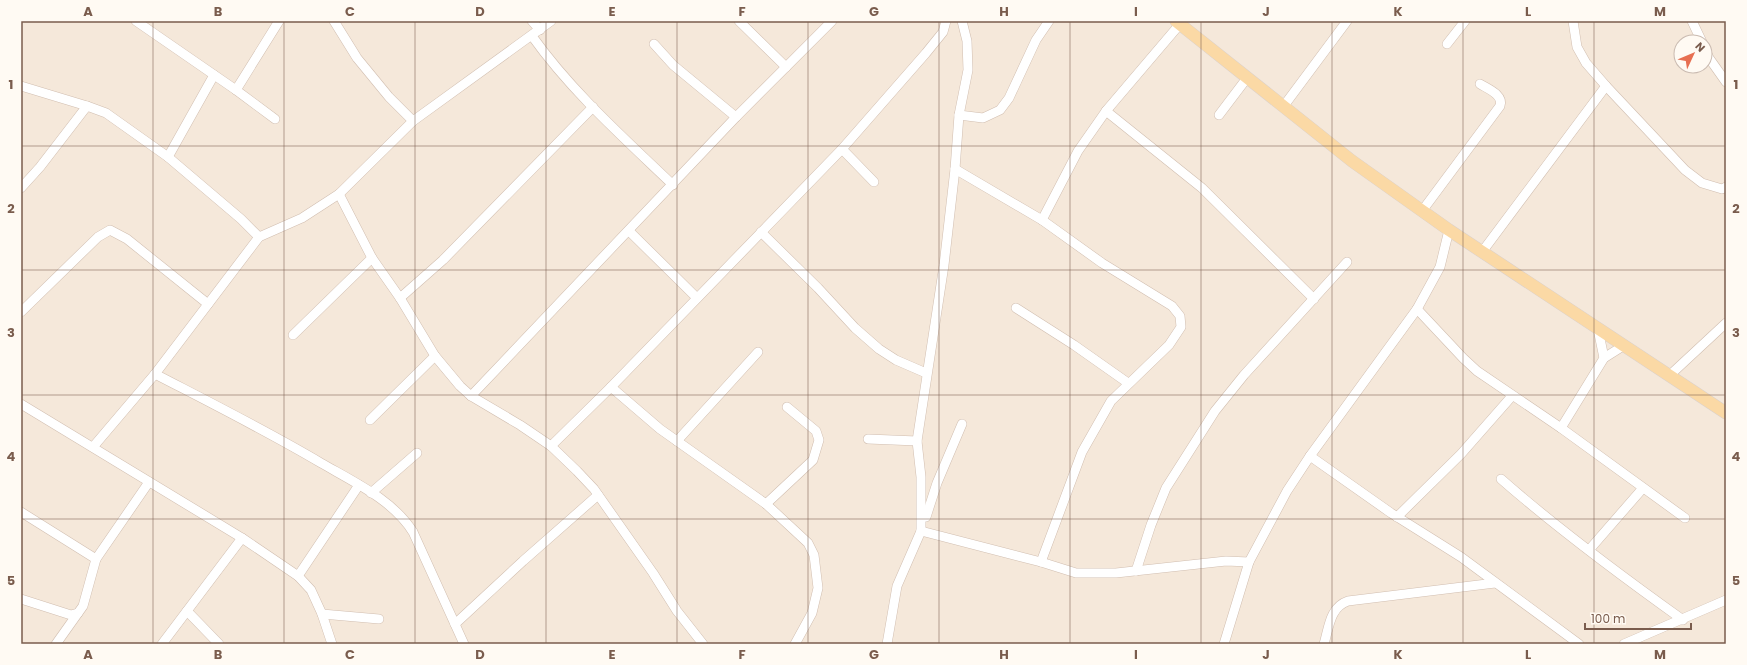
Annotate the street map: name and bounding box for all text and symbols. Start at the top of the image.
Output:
text: A [83,2,93,21]
text: B [214,2,223,21]
text: C [345,2,355,21]
text: D [475,2,485,21]
text: E [608,2,616,21]
text: F [738,2,746,21]
text: G [869,2,879,21]
text: H [999,2,1009,21]
text: I [1134,2,1138,21]
text: J [1262,2,1270,21]
text: K [1393,2,1403,21]
text: L [1525,2,1531,21]
text: M [1654,2,1666,21]
north arrow [1673,34,1713,74]
text: N [1692,39,1709,56]
text: 1 [9,75,13,94]
text: 1 [1734,75,1738,94]
text: 2 [7,199,15,218]
text: 2 [1732,199,1740,218]
text: 3 [7,323,15,342]
text: 3 [1732,323,1740,342]
text: 4 [7,447,16,466]
text: 4 [1732,447,1741,466]
text: 5 [7,571,15,590]
text: 5 [1732,571,1740,590]
scale bar [1585,605,1691,631]
text: 100 m [1591,610,1625,627]
text: A [83,645,93,664]
text: B [214,645,223,664]
text: C [345,645,355,664]
text: D [475,645,485,664]
text: E [608,645,616,664]
text: F [738,645,746,664]
text: G [869,645,879,664]
text: H [999,645,1009,664]
text: I [1134,645,1138,664]
text: J [1262,645,1270,664]
text: K [1393,645,1403,664]
text: L [1525,645,1531,664]
text: M [1654,645,1666,664]

